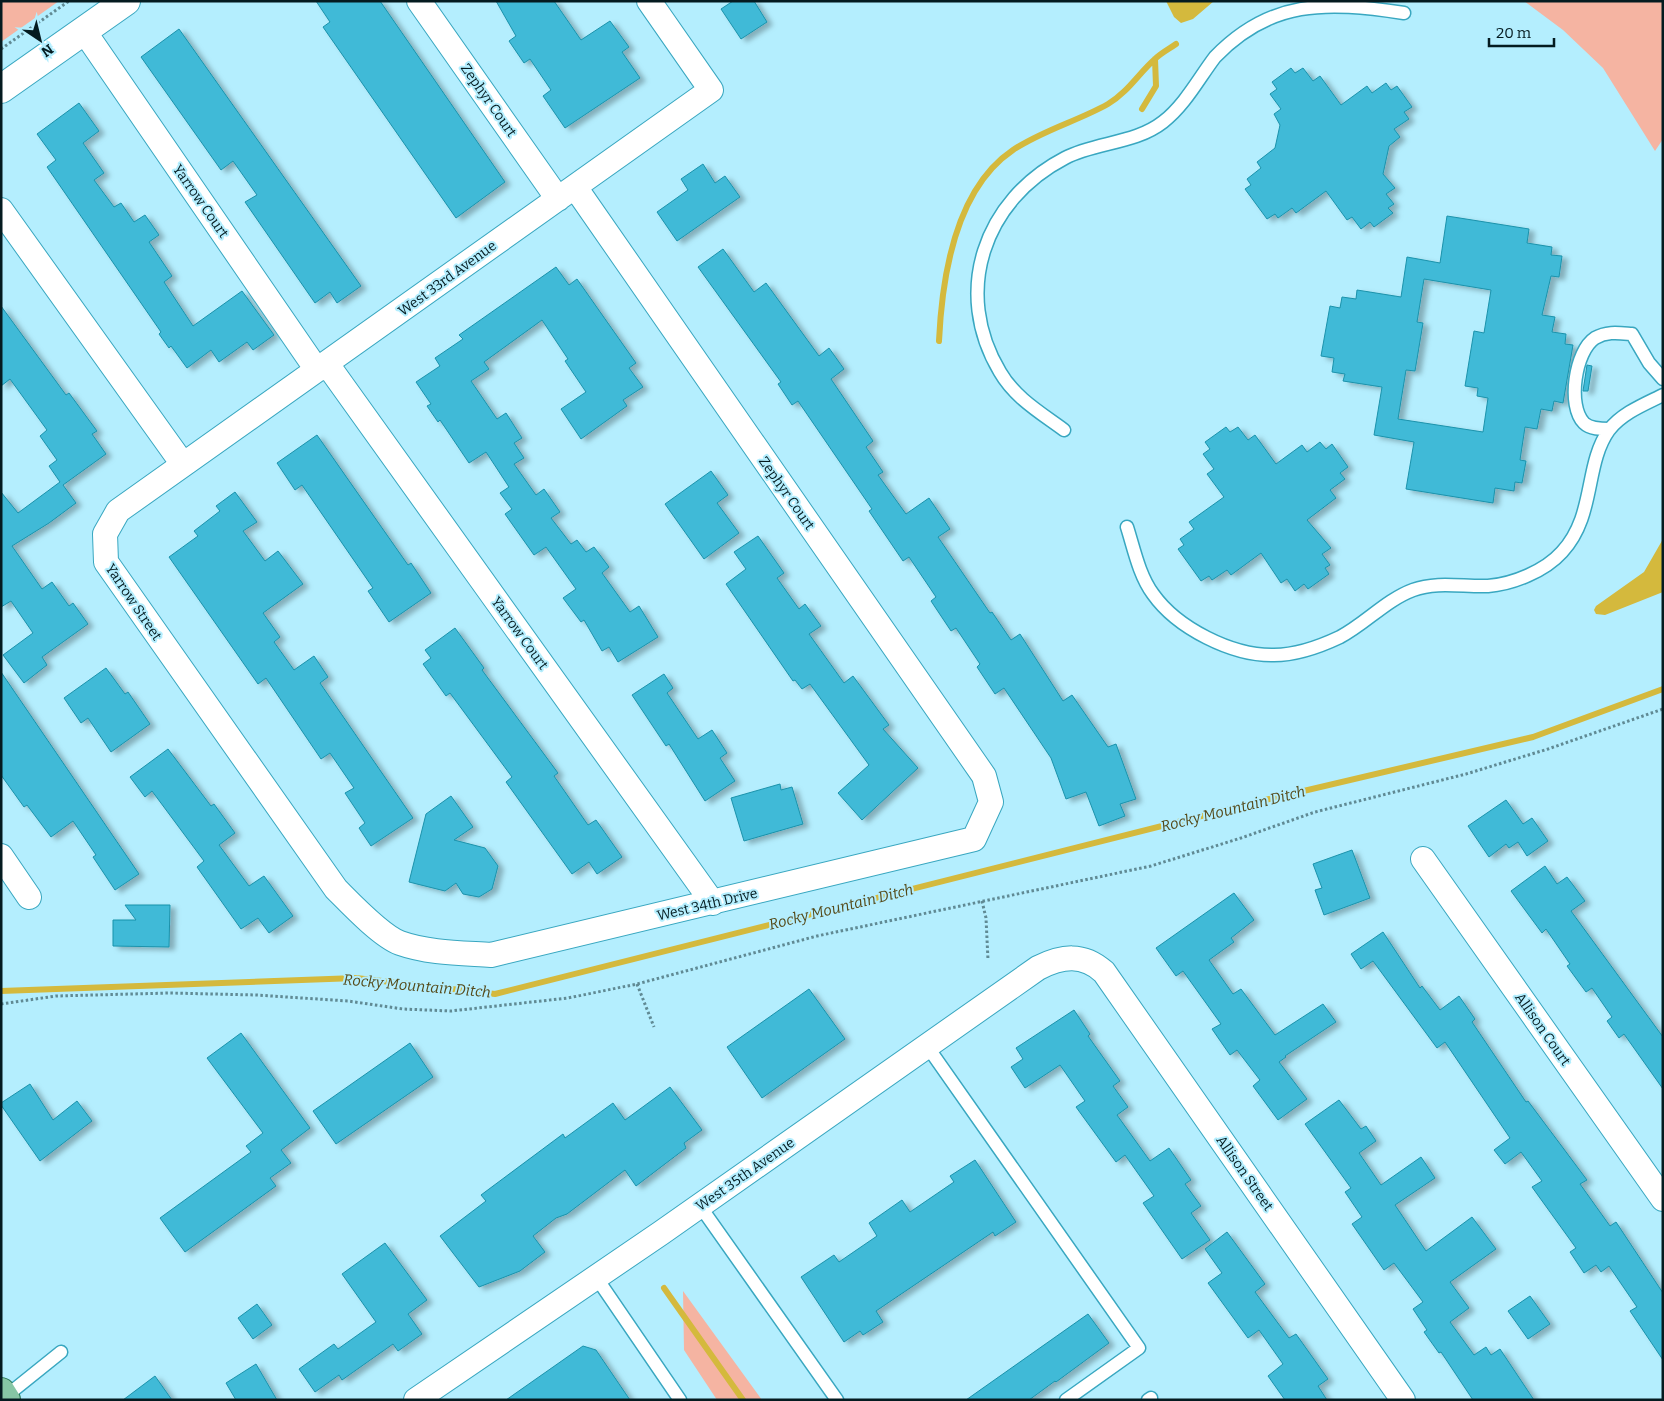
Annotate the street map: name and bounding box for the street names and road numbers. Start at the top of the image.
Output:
street label: Zephyr Court [457,60,520,140]
street label: Yarrow Court [169,161,232,241]
street label: West 33rd Avenue [395,237,500,320]
street label: Zephyr Court [755,453,818,533]
street label: Yarrow Street [102,561,165,644]
street label: Yarrow Court [488,594,552,673]
street label: West 34th Drive [655,885,759,924]
street label: Allison Court [1511,990,1574,1069]
street label: Allison Street [1212,1132,1277,1214]
street label: West 35th Avenue [693,1134,798,1215]

